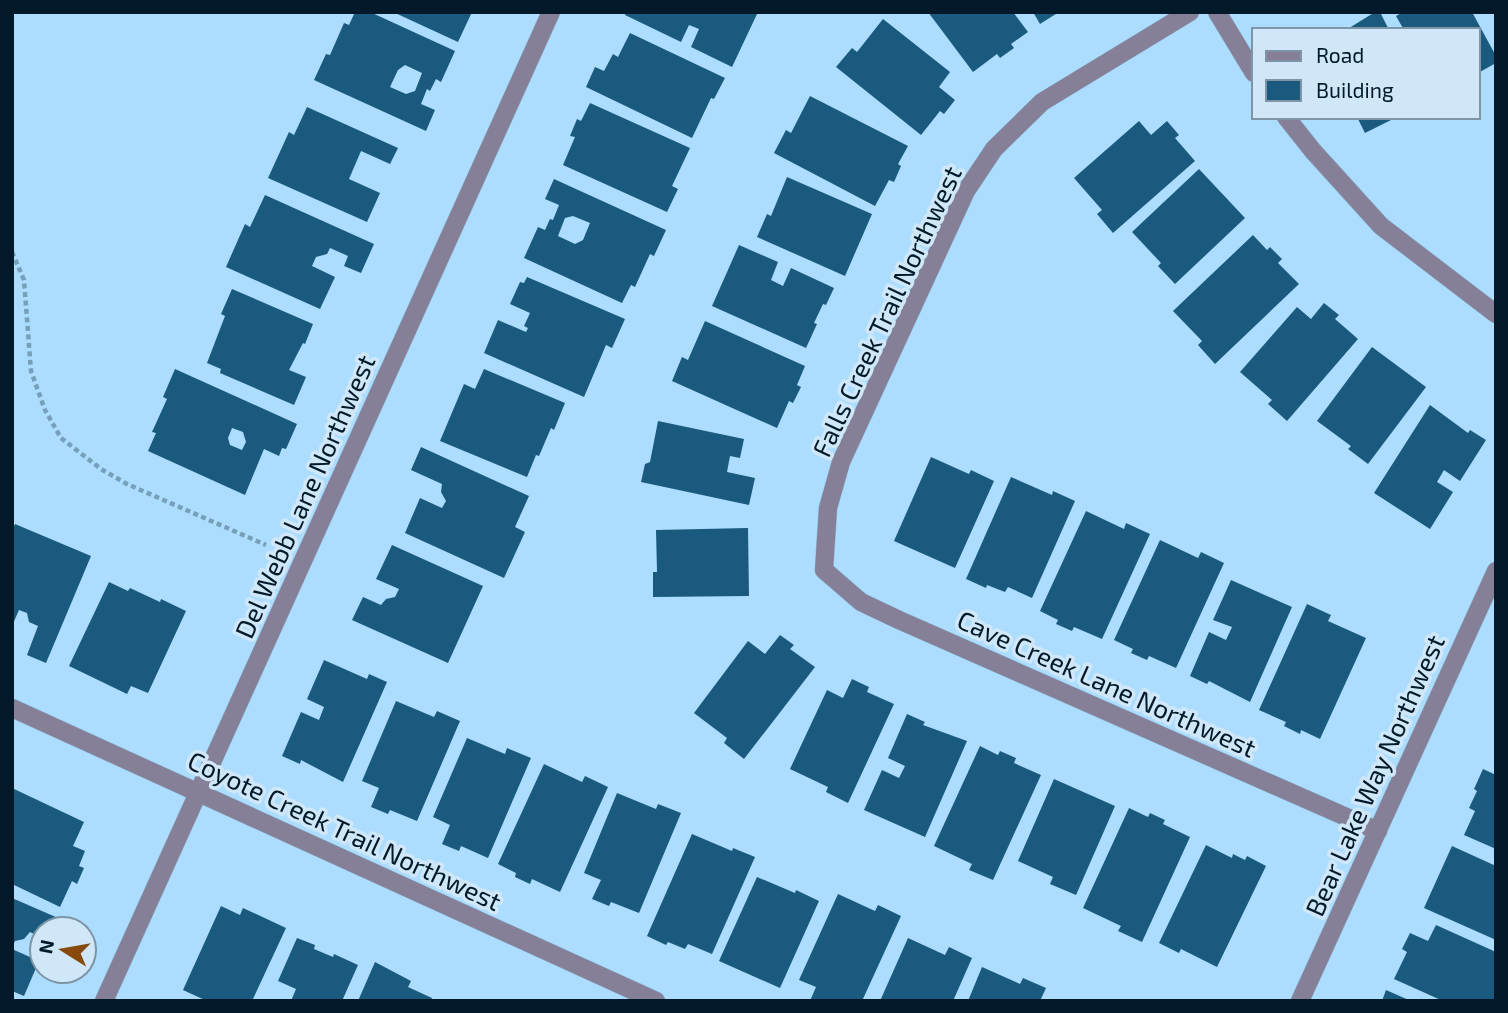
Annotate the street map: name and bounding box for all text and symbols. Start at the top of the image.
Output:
legend [1252,28,1480,119]
text: Road [1316,42,1364,67]
text: Building [1316,77,1394,102]
street label: Falls Creek Trail Northwest [805,161,967,461]
street label: Del Webb Lane Northwest [227,349,381,642]
street label: Cave Creek Lane Northwest [953,603,1261,763]
street label: Bear Lake Way Northwest [1298,630,1450,920]
street label: Coyote Creek Trail Northwest [183,744,507,916]
north arrow [28,915,98,985]
text: N [33,938,58,956]

